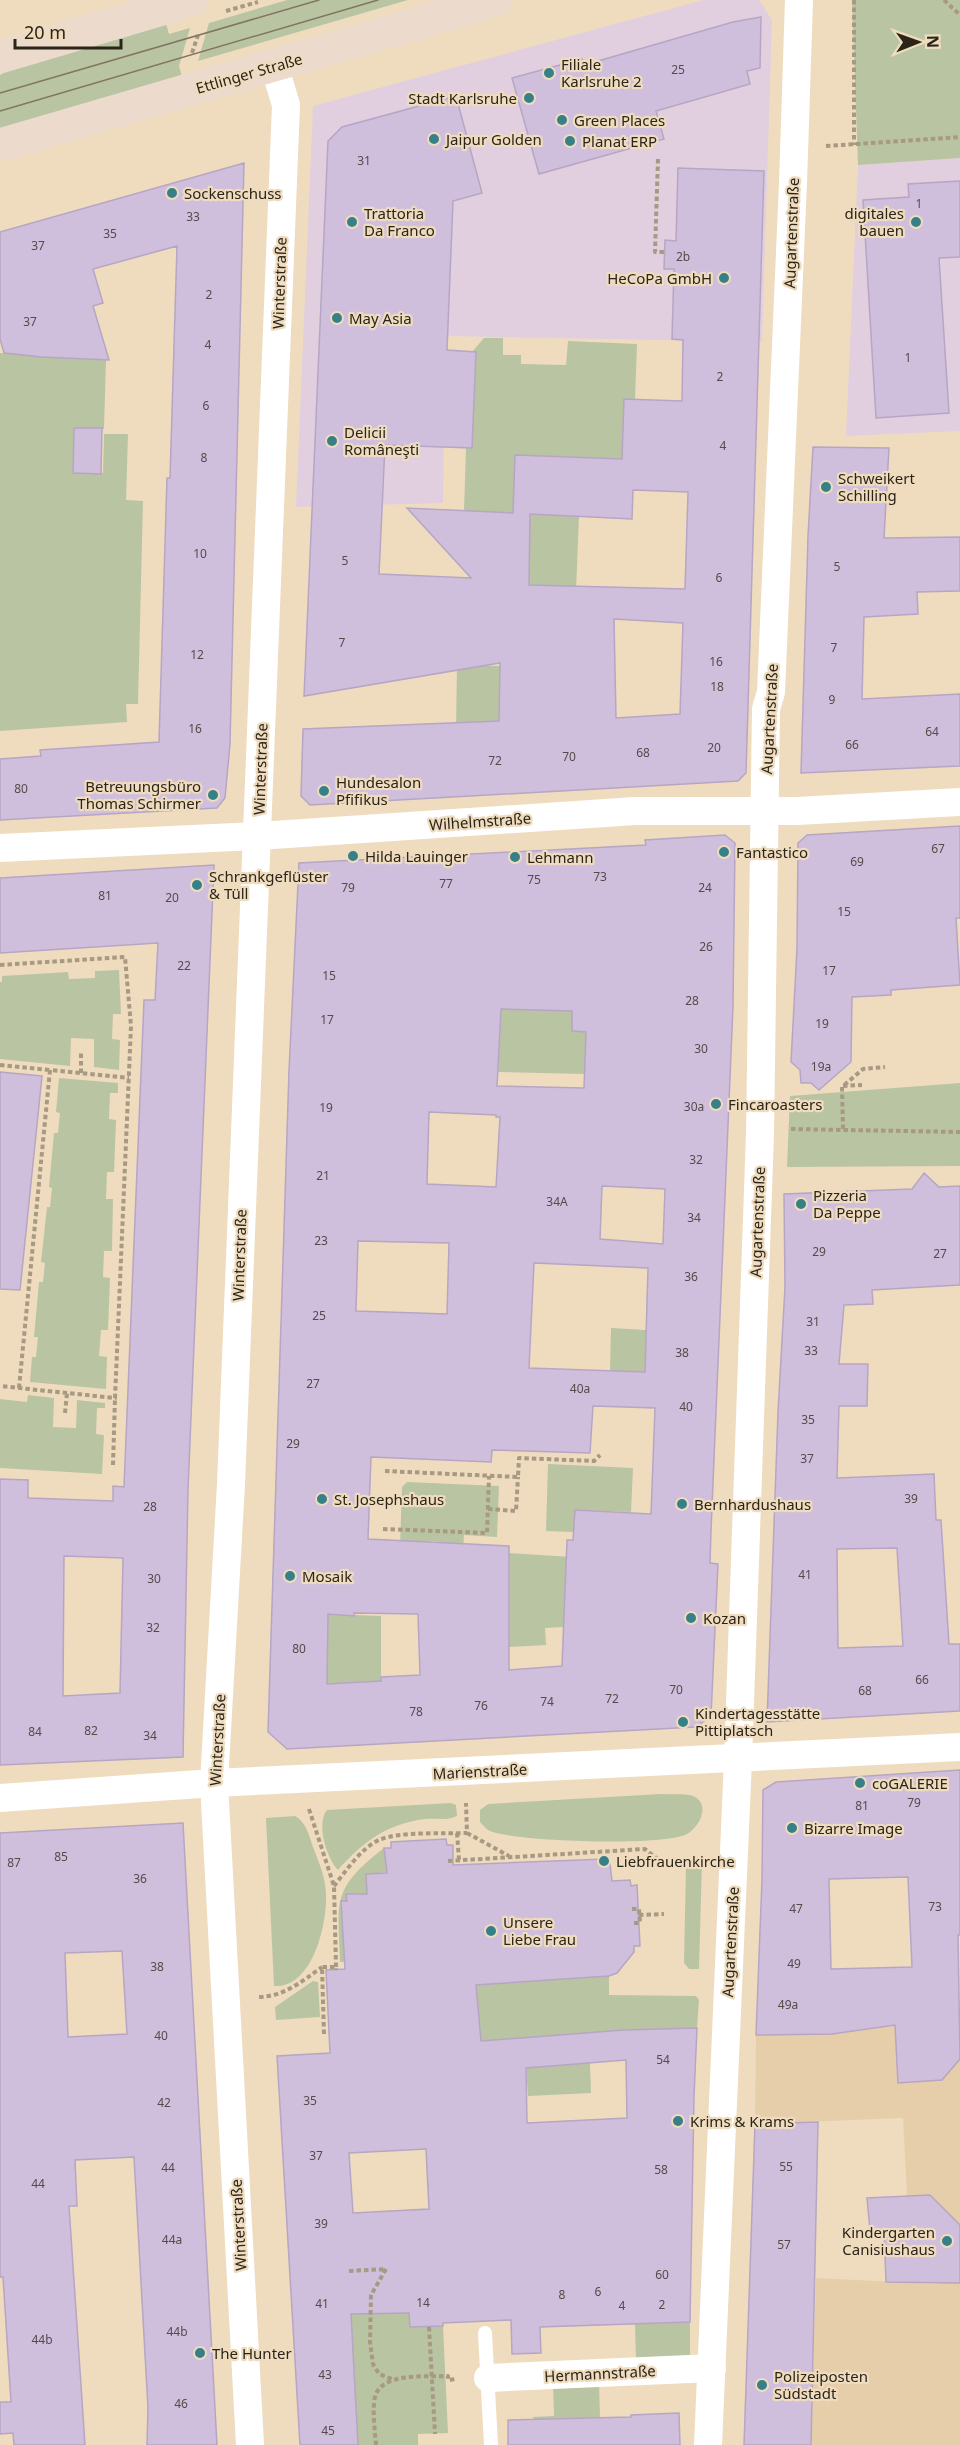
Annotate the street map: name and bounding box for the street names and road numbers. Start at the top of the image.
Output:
street label: Ettlinger Straße [193,48,305,98]
street label: Augartenstraße [779,177,803,289]
street label: Winterstraße [267,237,291,329]
street label: Augartenstraße [756,663,782,775]
street label: Winterstraße [248,723,272,815]
street label: Wilhelmstraße [428,807,532,835]
street label: Augartenstraße [745,1166,769,1278]
street label: Winterstraße [227,1209,251,1301]
street label: Winterstraße [205,1694,229,1786]
street label: Marienstraße [432,1759,528,1783]
street label: Augartenstraße [717,1886,743,1998]
street label: Winterstraße [226,2179,250,2271]
street label: Hermannstraße [544,2360,656,2386]

